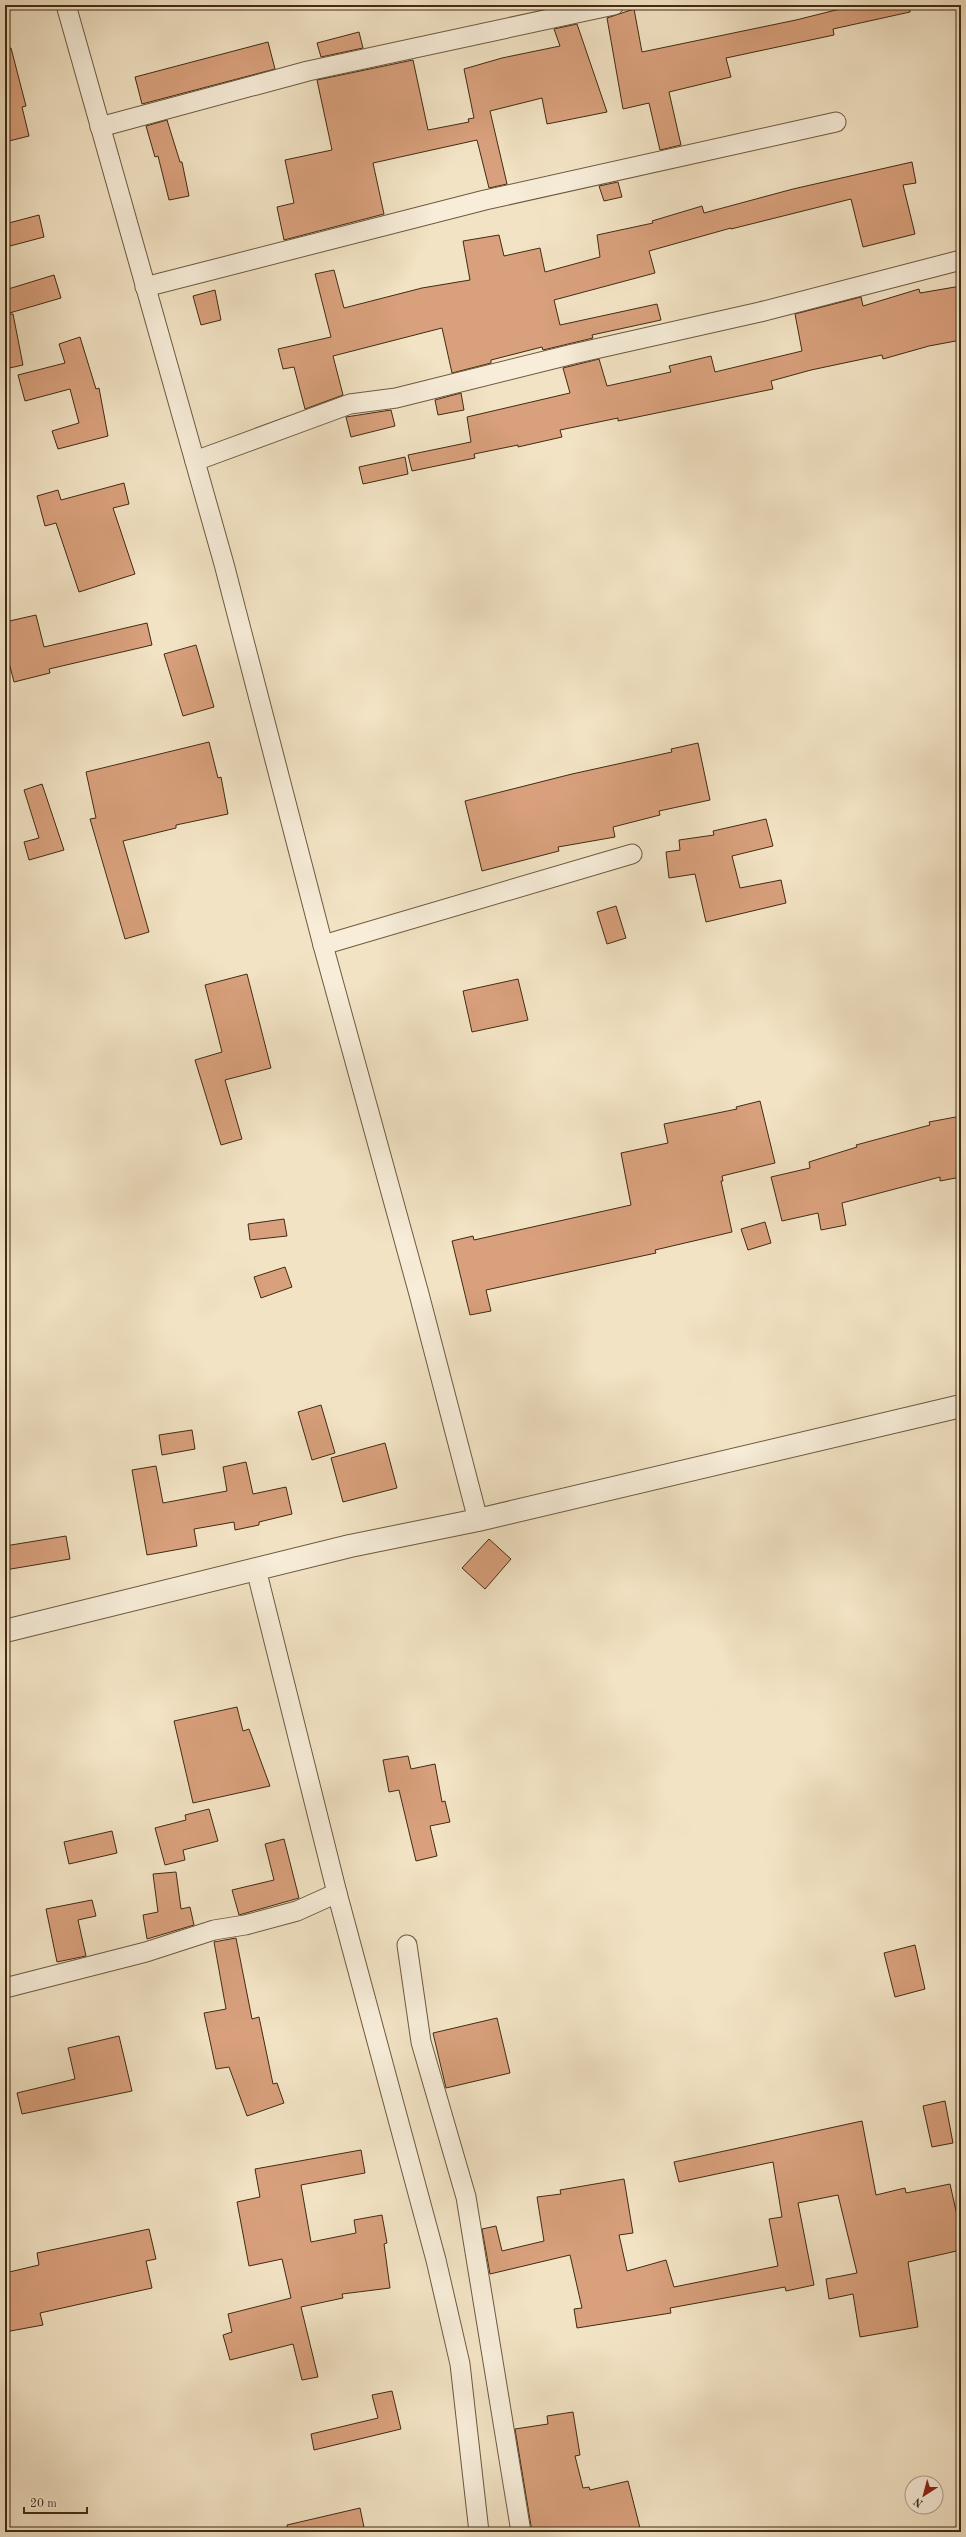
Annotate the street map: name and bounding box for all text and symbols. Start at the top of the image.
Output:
north arrow [904,2475,944,2515]
scale bar [24,2489,87,2515]
text: N [912,2495,926,2509]
text: 20 m [30,2498,57,2510]

